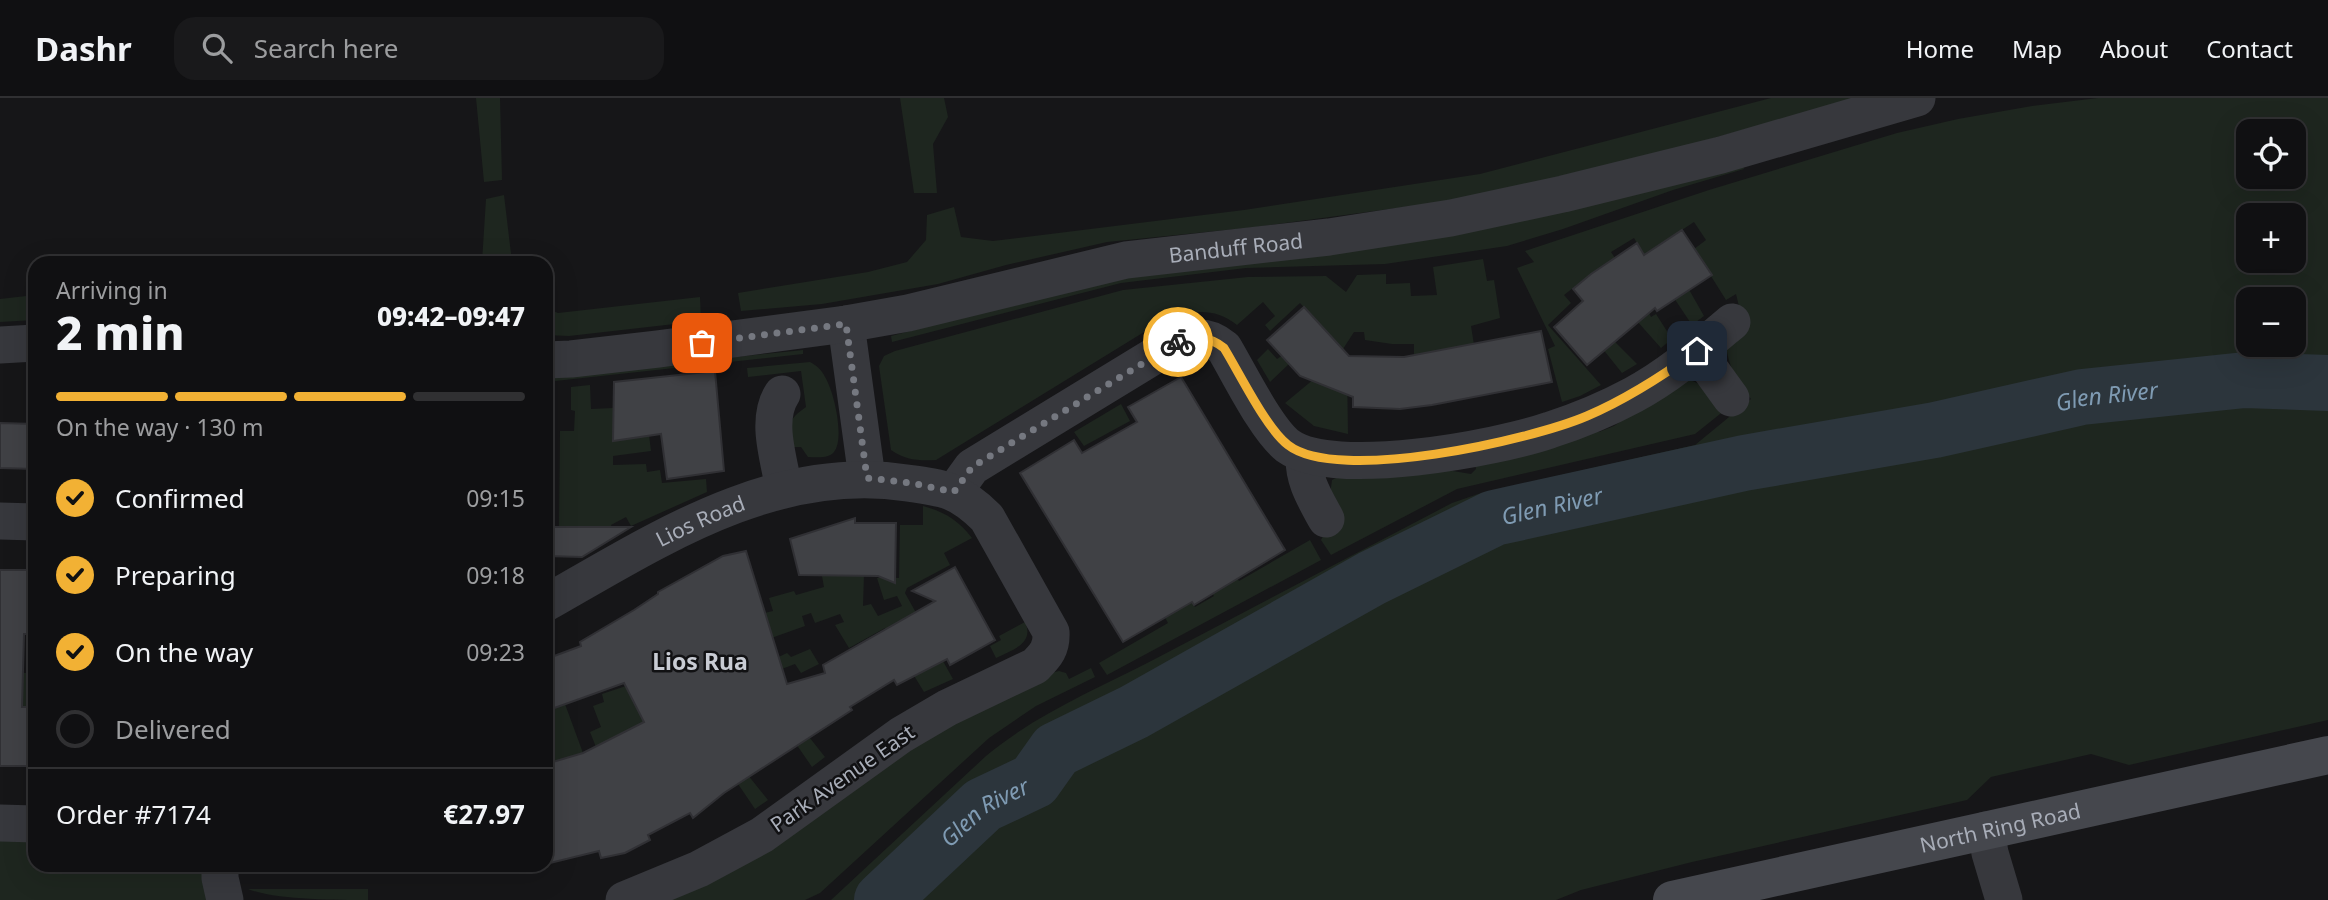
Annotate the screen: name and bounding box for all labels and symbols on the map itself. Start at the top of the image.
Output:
street label: Banduff Road [1167,226,1304,269]
courier [1143,307,1213,377]
pin [672,313,732,373]
pin [1667,321,1727,381]
water label: Glen River [2052,373,2160,418]
water label: Glen River [1498,478,1606,532]
street label: Lios Road [651,489,749,553]
district label: Lios Rua [652,645,748,677]
street label: Park Avenue East [764,718,920,838]
water label: Glen River [933,769,1035,854]
street label: North Ring Road [1917,796,2083,859]

